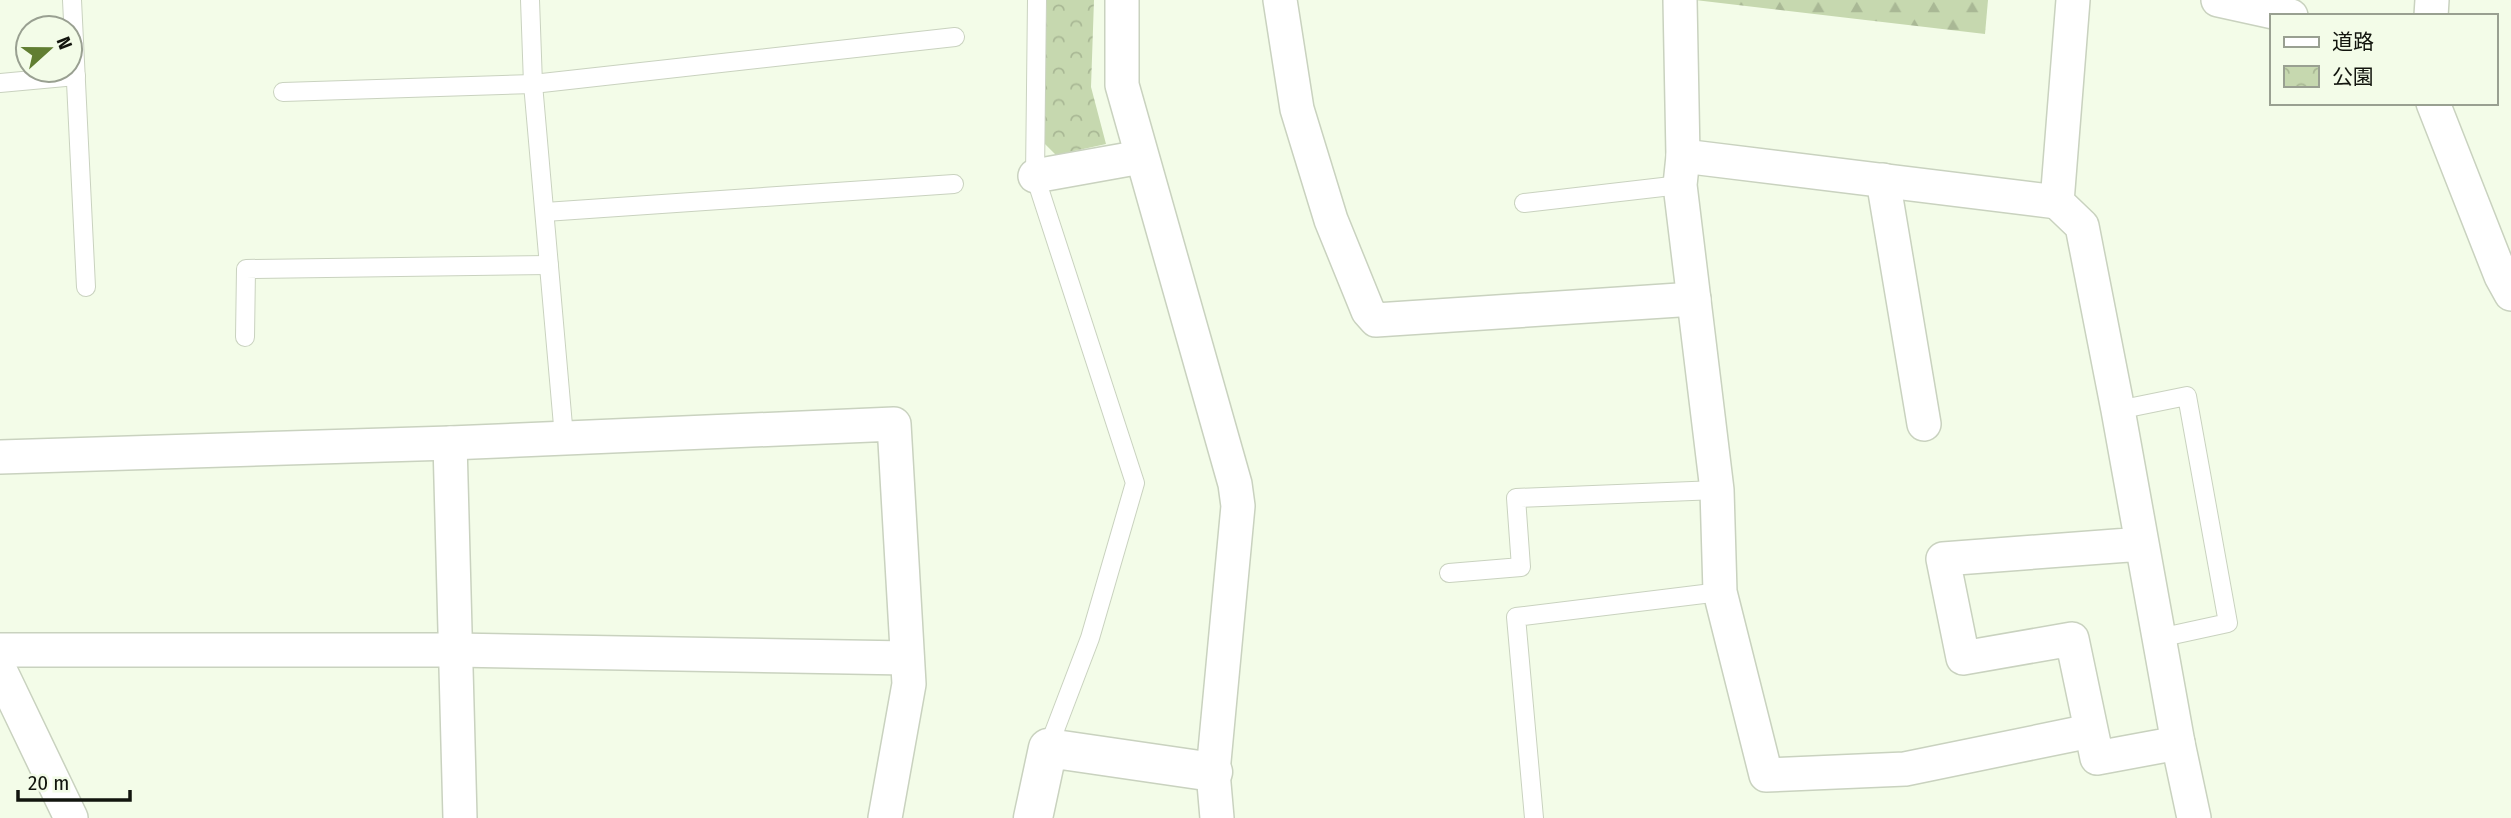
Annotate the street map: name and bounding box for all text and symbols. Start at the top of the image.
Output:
north arrow [14,14,84,84]
legend [2270,14,2497,105]
text: 道路 [2332,29,2374,55]
text: N [52,34,77,53]
text: 公園 [2332,64,2374,90]
scale bar [18,758,130,802]
text: 20 m [28,770,69,796]

